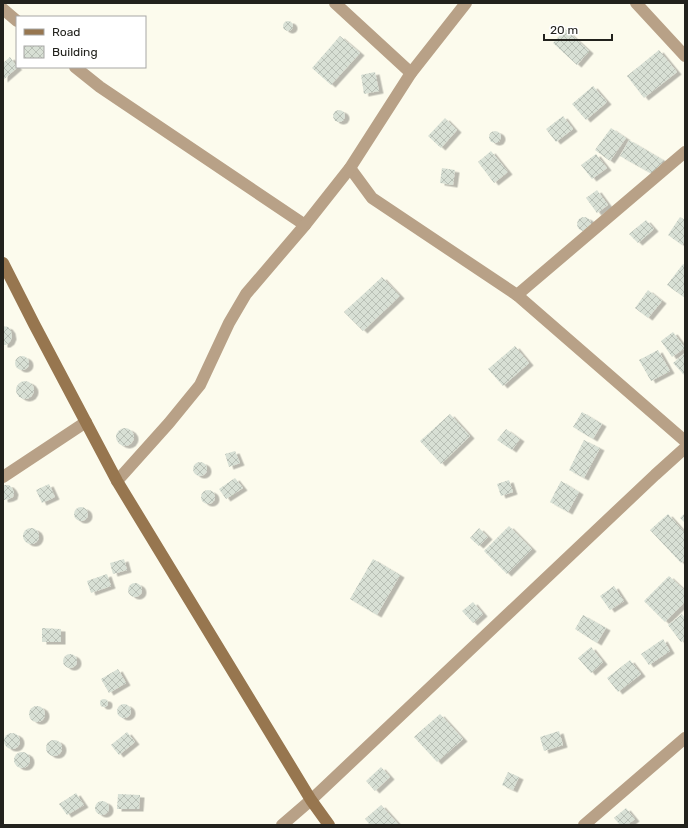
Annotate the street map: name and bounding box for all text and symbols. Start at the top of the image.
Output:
legend [16,16,146,68]
scale bar [544,16,612,42]
text: 20 m [550,23,578,37]
text: Road [52,25,80,39]
text: Building [52,45,98,59]

